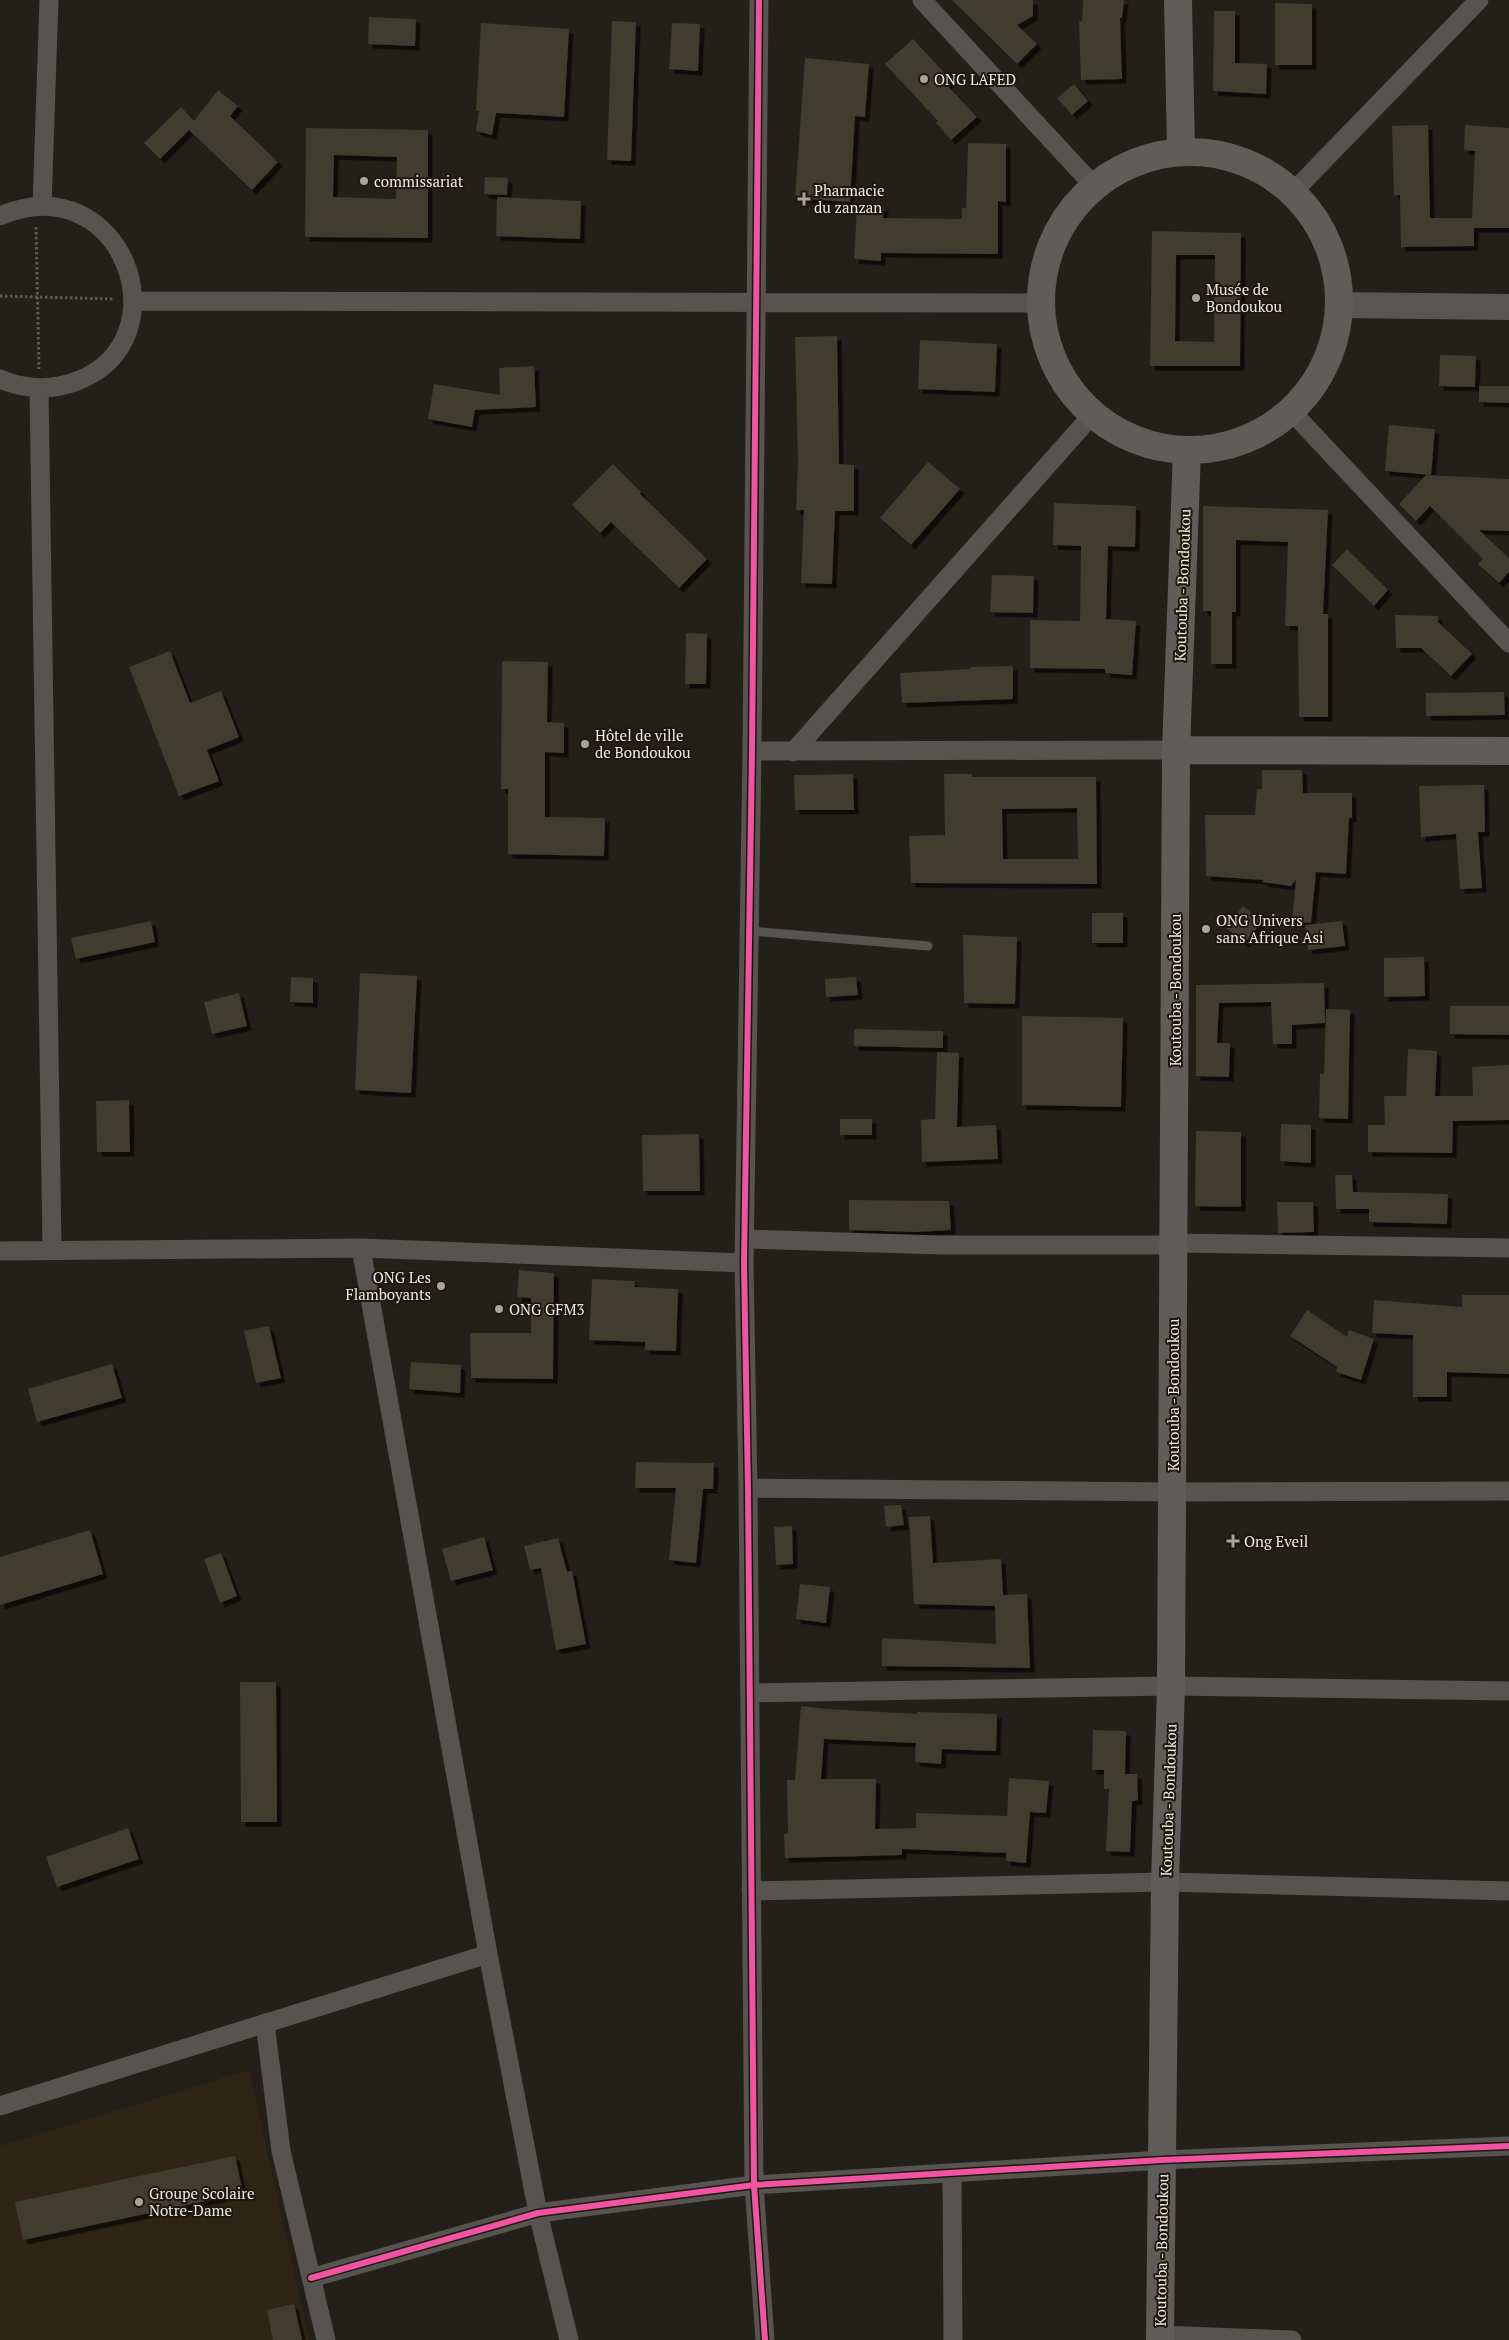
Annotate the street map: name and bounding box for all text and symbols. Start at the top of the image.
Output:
place label: ONG LAFED [934,69,1016,89]
marker: ONG LAFED [918,73,930,85]
place label: commissariat [374,171,464,191]
marker: commissariat [358,175,370,187]
place label: Pharmacie du zanzan [814,180,885,217]
marker: Pharmacie du zanzan [798,193,810,205]
place label: Musée de Bondoukou [1206,279,1283,316]
marker: Musée de Bondoukou [1190,292,1202,304]
street label: Koutouba - Bondoukou [1169,508,1195,662]
place label: Hôtel de ville de Bondoukou [595,725,691,762]
marker: Hôtel de ville de Bondoukou [579,738,591,750]
place label: ONG Univers sans Afrique Asi [1216,910,1323,947]
street label: Koutouba - Bondoukou [1165,913,1185,1066]
marker: ONG Univers sans Afrique Asi [1200,923,1212,935]
place label: ONG Les Flamboyants [345,1267,431,1304]
marker: ONG Les Flamboyants [435,1280,447,1292]
place label: ONG GFM3 [509,1299,585,1319]
marker: ONG GFM3 [493,1303,505,1315]
street label: Koutouba - Bondoukou [1163,1318,1183,1471]
place label: Ong Eveil [1244,1531,1308,1551]
marker: Ong Eveil [1226,1534,1240,1548]
street label: Koutouba - Bondoukou [1155,1723,1181,1877]
street label: Koutouba - Bondoukou [1150,2173,1172,2327]
place label: Groupe Scolaire Notre-Dame [149,2183,255,2220]
marker: Groupe Scolaire Notre-Dame [133,2196,145,2208]

